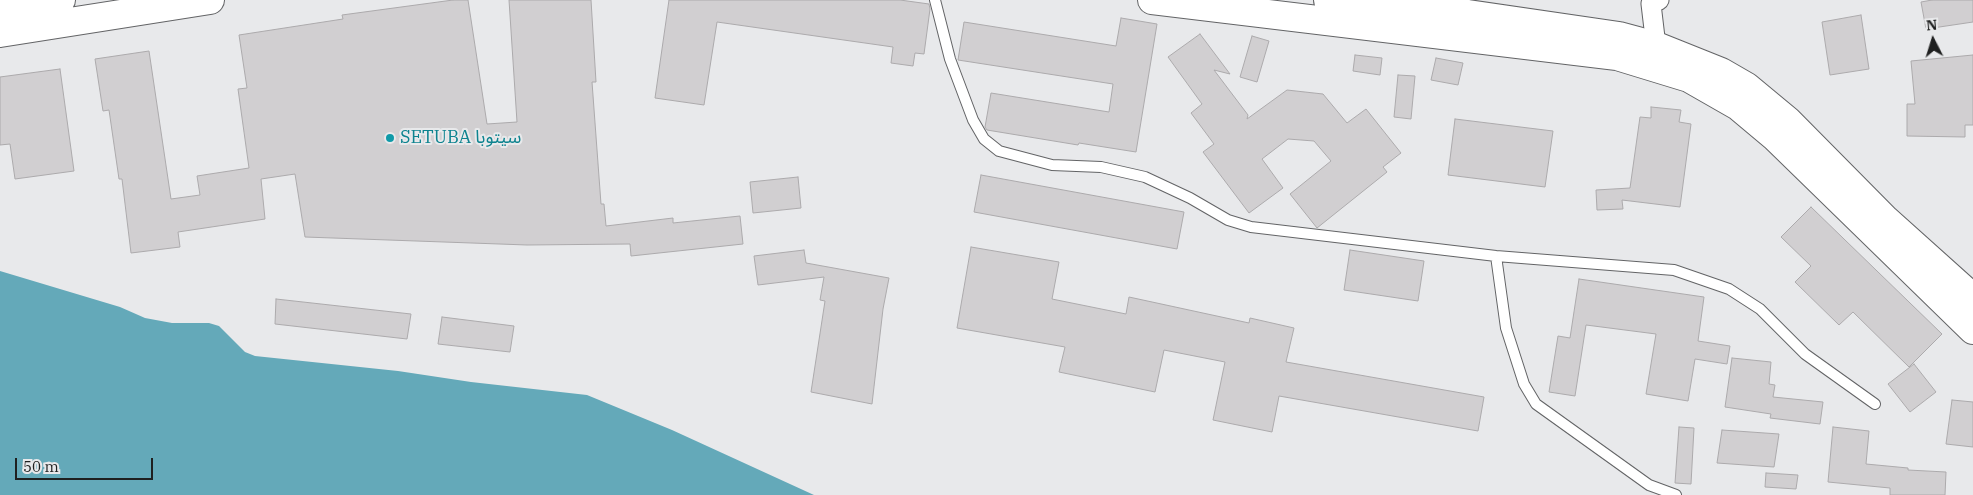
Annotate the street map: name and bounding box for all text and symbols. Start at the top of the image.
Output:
north arrow [1908,15,1958,65]
text: N [1925,16,1938,35]
place label: SETUBA سيتوبا [400,127,521,149]
marker: SETUBA سيتوبا [384,132,396,144]
scale bar [18,448,155,480]
text: 50 m [23,457,59,476]

